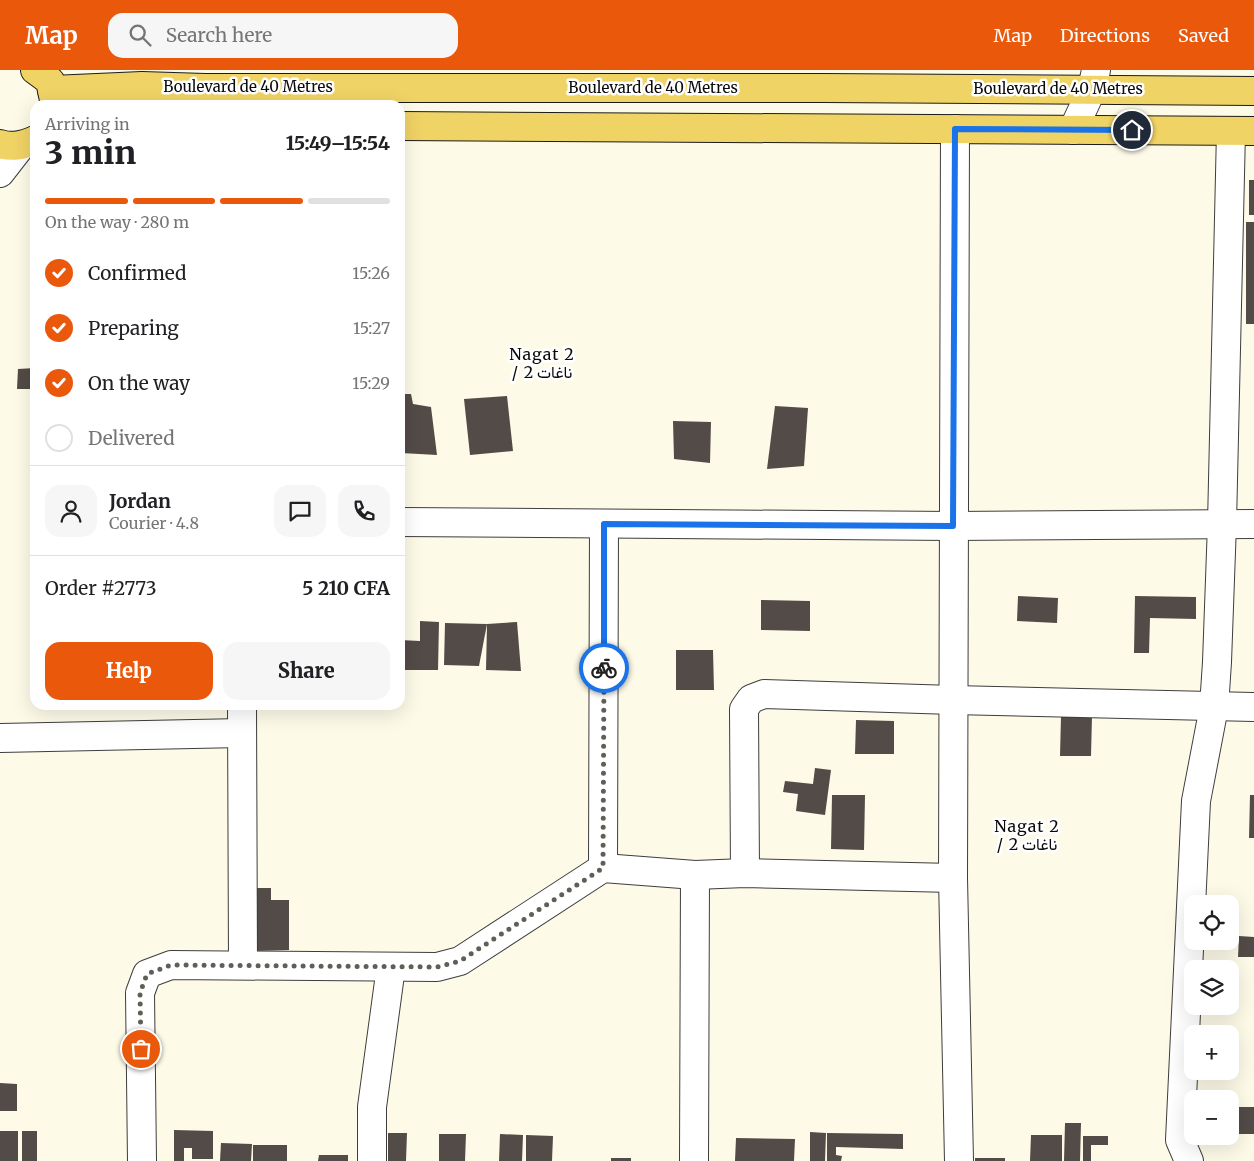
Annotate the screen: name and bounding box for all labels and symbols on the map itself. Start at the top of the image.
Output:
street label: Boulevard de 40 Metres [163,77,333,96]
street label: Boulevard de 40 Metres [568,78,738,97]
street label: Boulevard de 40 Metres [973,79,1143,98]
pin [1111,109,1153,151]
district label: Nagat 2 / ناغات 2 [509,344,575,382]
courier [579,643,629,693]
district label: Nagat 2 / ناغات 2 [994,816,1060,854]
pin [120,1028,162,1070]

